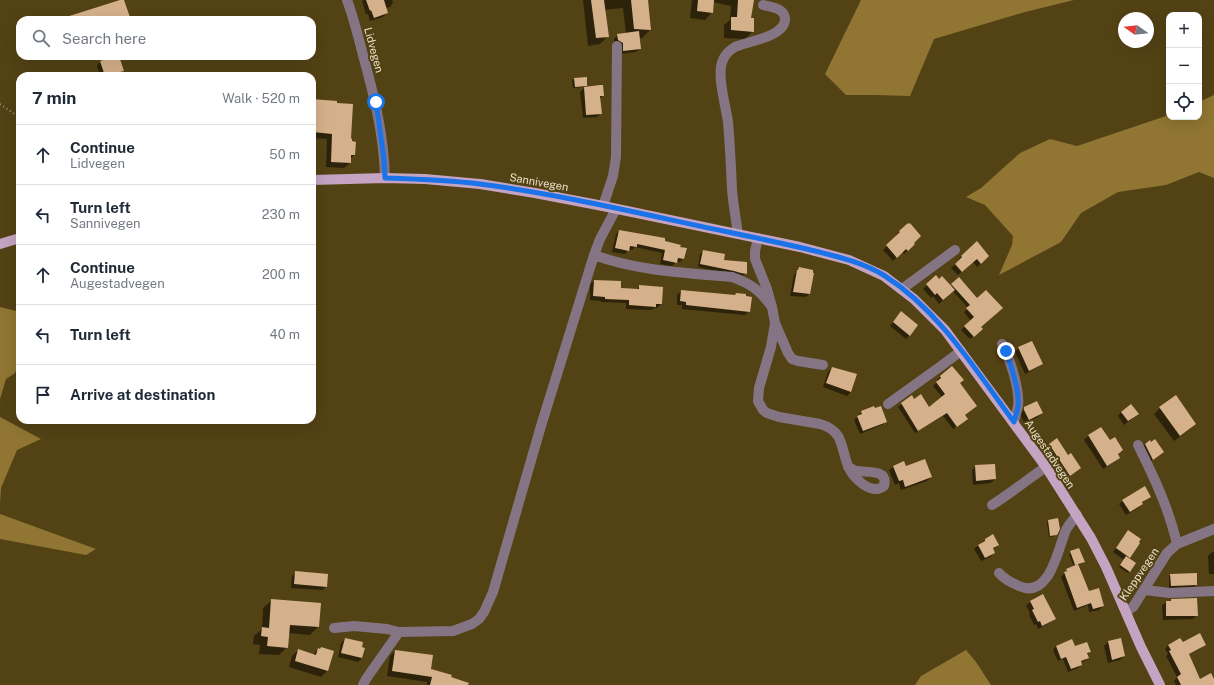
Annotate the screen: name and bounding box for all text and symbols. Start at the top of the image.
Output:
north arrow [1118,12,1154,48]
map controls [1166,12,1202,120]
button: + [1166,12,1202,48]
search box [16,16,316,60]
street label: Lidvegen [362,26,386,74]
icon: search [30,27,52,49]
text: Search here [62,30,146,47]
button: − [1166,48,1202,84]
button: locate [1166,84,1202,120]
text: 7 min [32,88,76,108]
text: Walk · 520 m [222,91,300,106]
route start [367,93,385,111]
text: Continue [70,139,135,156]
icon: ahead [32,144,54,166]
text: 50 m [269,147,300,162]
text: Lidvegen [70,156,125,171]
street label: Sannivegen [509,171,569,193]
text: Turn left [70,199,131,216]
icon: left [32,204,54,226]
text: 230 m [262,207,300,222]
text: Sannivegen [70,216,141,231]
text: Continue [70,259,135,276]
icon: ahead [32,264,54,286]
text: 200 m [262,267,300,282]
text: Augestadvegen [70,276,165,291]
icon: left [32,324,54,346]
text: Turn left [70,326,131,343]
text: 40 m [269,327,300,342]
route end [997,342,1015,360]
icon: arrive [32,384,54,406]
text: Arrive at destination [70,386,215,403]
street label: Augestadvegen [1023,417,1077,491]
street label: Kleppvegen [1117,546,1161,602]

